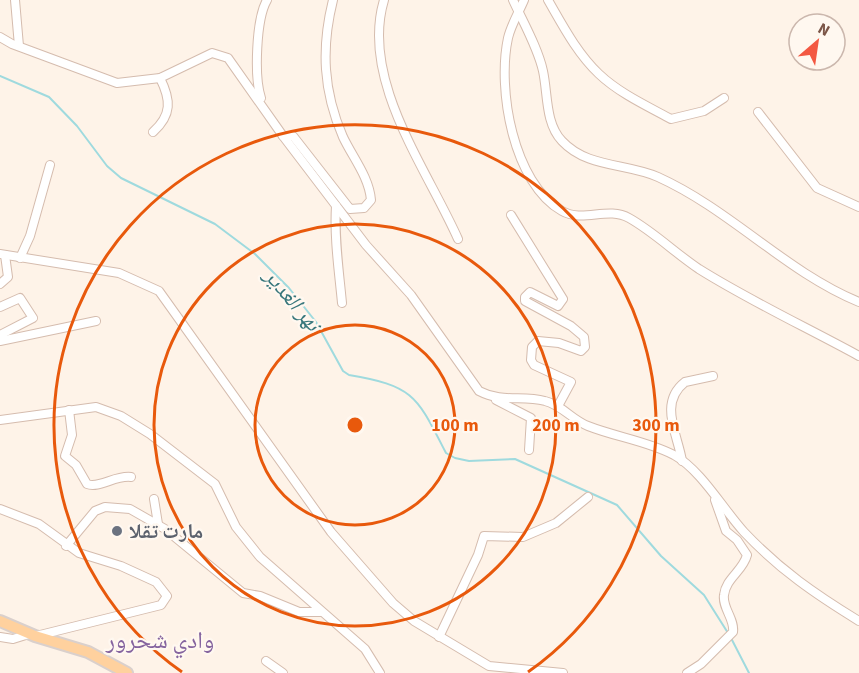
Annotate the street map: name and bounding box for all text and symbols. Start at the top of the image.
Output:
north arrow [787,12,847,72]
text: N [814,18,834,42]
water label: نهر الغدير [255,260,330,341]
text: 100 m [431,413,479,438]
text: 200 m [532,413,580,438]
text: 300 m [632,413,680,438]
centre of rings [345,415,365,435]
place label: مارت تقلا [129,516,203,546]
marker: مارت تقلا [110,524,124,538]
district label: وادي شحرور [105,623,214,659]

